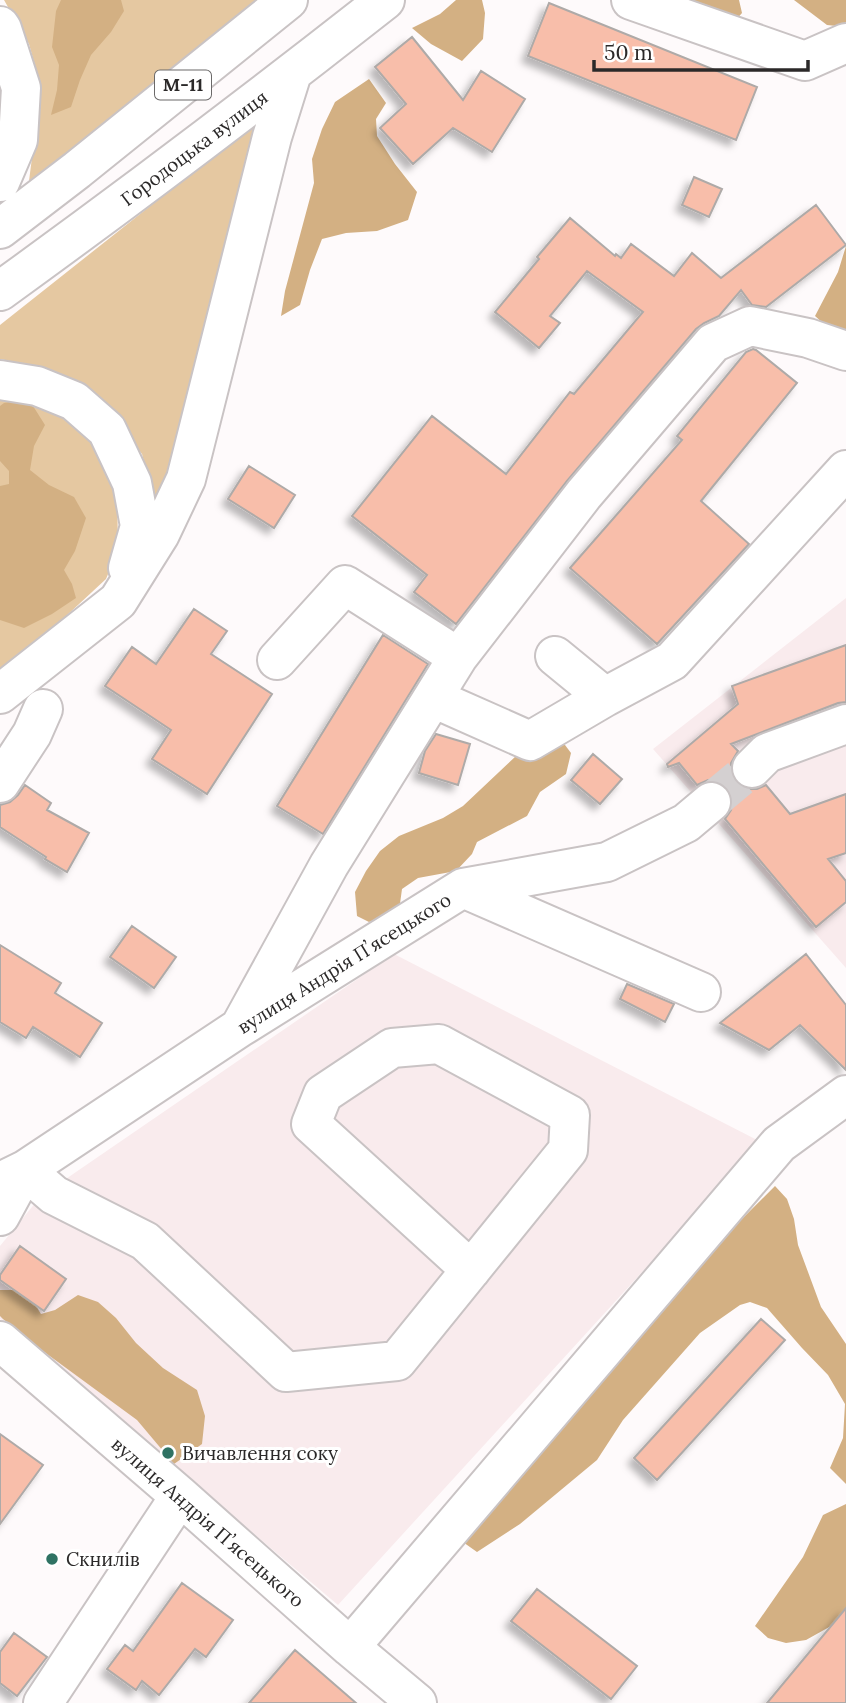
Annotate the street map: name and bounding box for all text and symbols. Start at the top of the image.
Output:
scale bar [594,28,808,72]
text: 50 m [604,39,653,66]
road number: М-11 [155,70,211,100]
street label: Городоцька вулиця [116,85,272,211]
street label: вулиця Андрія Пʼясецького [233,887,455,1039]
street label: вулиця Андрія Пʼясецького [107,1432,309,1612]
place label: Вичавлення соку [182,1441,338,1465]
marker: Вичавлення соку [160,1445,176,1461]
place label: Скнилів [66,1547,140,1571]
marker: Скнилів [44,1551,60,1567]

